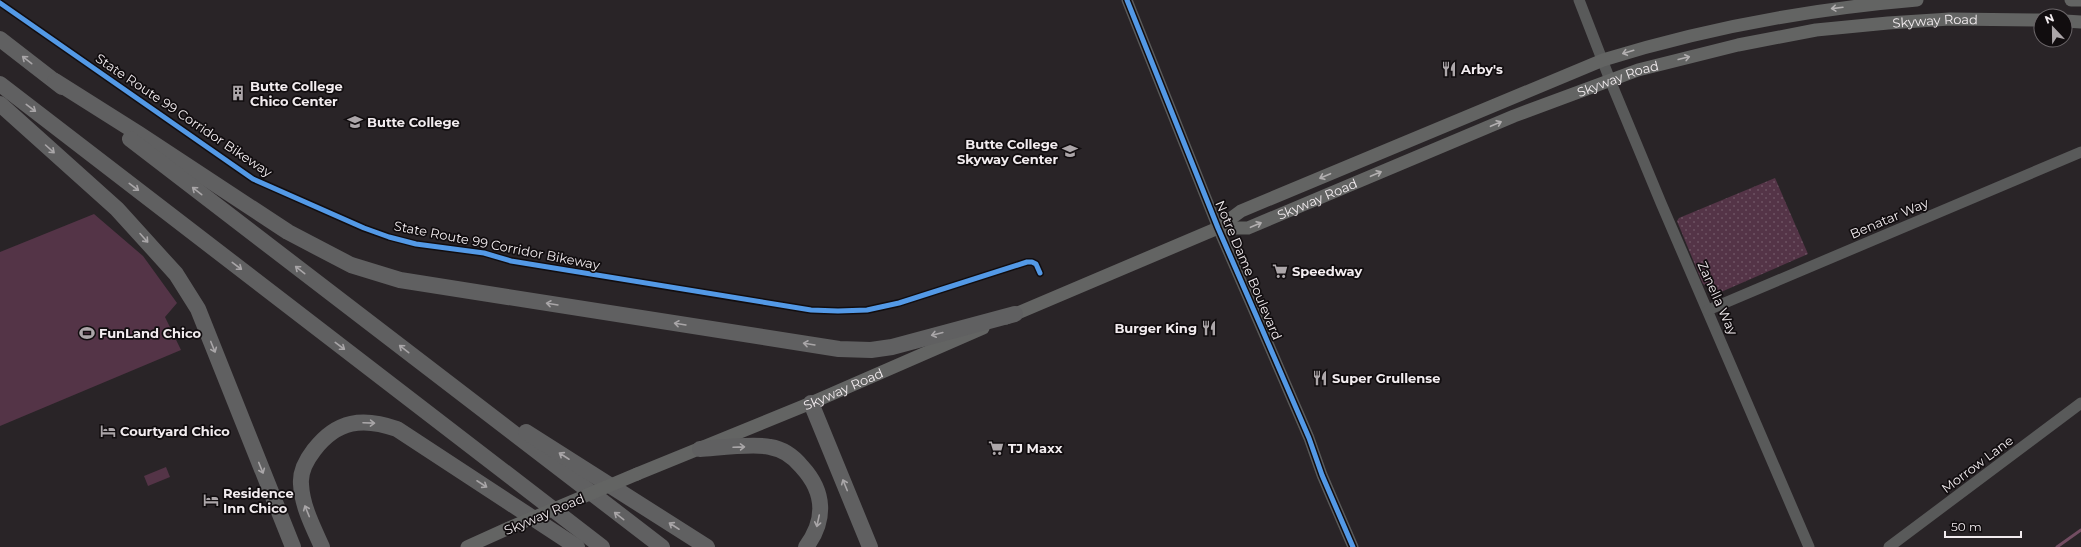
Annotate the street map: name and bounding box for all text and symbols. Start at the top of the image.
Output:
one-way arrow [1831,4,1844,12]
north arrow [2033,8,2073,48]
street label: Skyway Road [1892,11,1978,31]
text: N [2043,11,2056,27]
one-way arrow [1621,49,1634,56]
street label: State Route 99 Corridor Bikeway [93,50,276,181]
one-way arrow [1677,54,1690,62]
one-way arrow [22,56,33,65]
street label: Skyway Road [1575,57,1660,100]
restaurant icon: Arby's [1440,60,1458,78]
place label: Arby's [1460,61,1503,77]
place label: Butte College Chico Center [250,78,343,109]
building icon: Butte College Chico Center [229,84,247,102]
one-way arrow [25,104,36,112]
school or university icon: Butte College [346,113,364,131]
place label: Butte College [367,114,460,130]
one-way arrow [1489,120,1501,127]
place label: Butte College Skyway Center [957,136,1058,167]
school or university icon: Butte College Skyway Center [1061,142,1079,160]
one-way arrow [45,144,55,153]
one-way arrow [1369,170,1381,178]
one-way arrow [1319,173,1331,180]
street label: Skyway Road [1275,175,1360,223]
one-way arrow [129,183,140,192]
one-way arrow [192,187,203,195]
street label: Benatar Way [1847,194,1931,242]
street label: Notre Dame Boulevard [1212,198,1286,342]
street label: State Route 99 Corridor Bikeway [393,217,602,273]
one-way arrow [1250,221,1262,228]
one-way arrow [139,233,148,243]
street label: Zanella Way [1695,259,1742,338]
one-way arrow [232,262,243,271]
supermarket icon: Speedway [1271,262,1289,280]
place label: Speedway [1292,263,1362,279]
one-way arrow [295,266,306,274]
one-way arrow [546,300,559,308]
restaurant icon: Burger King [1200,319,1218,337]
one-way arrow [674,320,687,328]
place label: Burger King [1114,320,1197,336]
sports icon: FunLand Chico [78,324,96,342]
place label: FunLand Chico [99,325,202,341]
one-way arrow [930,331,943,338]
one-way arrow [803,340,816,348]
one-way arrow [209,341,217,353]
one-way arrow [335,341,346,350]
one-way arrow [398,345,409,353]
street label: Skyway Road [801,365,886,413]
restaurant icon: Super Grullense [1311,369,1329,387]
place label: Super Grullense [1332,370,1440,386]
one-way arrow [362,419,375,426]
hotel icon: Courtyard Chico [99,422,117,440]
place label: Courtyard Chico [120,423,230,439]
street label: Morrow Lane [1938,432,2016,496]
supermarket icon: TJ Maxx [987,439,1005,457]
place label: TJ Maxx [1008,440,1063,456]
one-way arrow [732,444,745,451]
one-way arrow [559,452,570,460]
one-way arrow [258,461,265,473]
one-way arrow [841,479,849,491]
one-way arrow [476,480,487,488]
place label: Residence Inn Chico [223,485,294,516]
street label: Skyway Road [502,490,586,538]
hotel icon: Residence Inn Chico [202,491,220,509]
one-way arrow [302,505,310,517]
one-way arrow [613,511,624,520]
scale bar [1945,513,2021,539]
one-way arrow [814,514,822,527]
text: 50 m [1951,519,1982,534]
one-way arrow [668,522,679,530]

